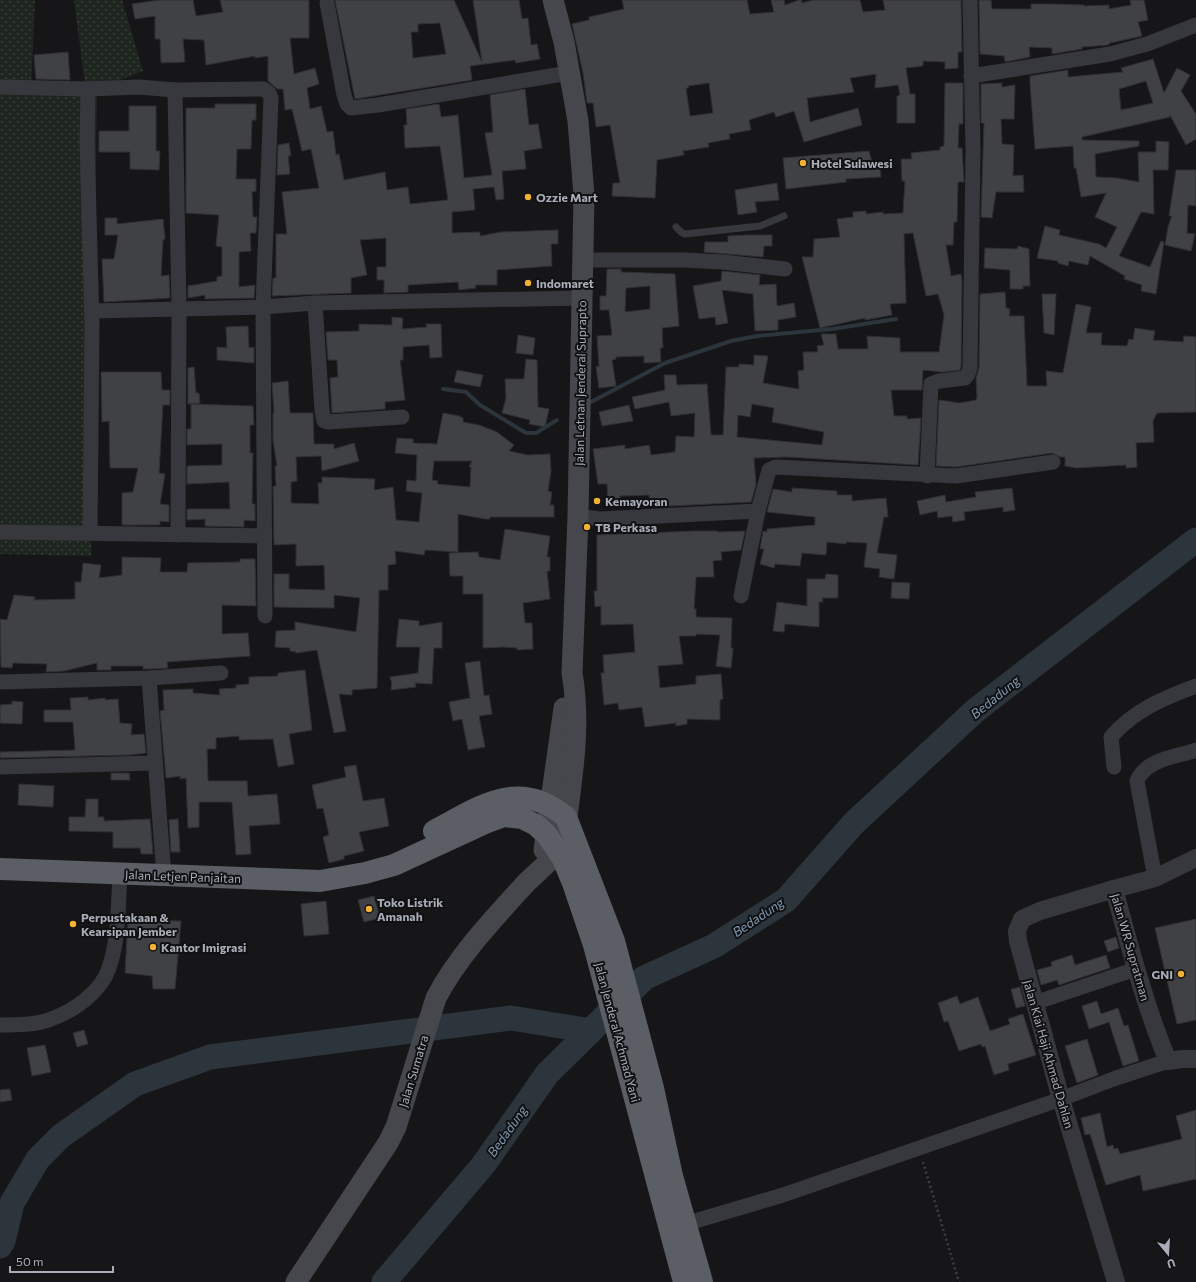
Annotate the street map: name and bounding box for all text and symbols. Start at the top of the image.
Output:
place label: Hotel Sulawesi [811,156,892,170]
marker: Hotel Sulawesi [798,158,808,168]
place label: Ozzie Mart [536,190,598,204]
marker: Ozzie Mart [523,192,533,202]
place label: Indomaret [536,276,594,290]
marker: Indomaret [523,278,533,288]
street label: Jalan Letnan Jenderal Suprapto [572,300,589,466]
place label: Kemayoran [605,494,667,508]
marker: Kemayoran [592,496,602,506]
place label: TB Perkasa [595,520,657,534]
marker: TB Perkasa [582,522,592,532]
water label: Bedadung [967,672,1024,722]
street label: Jalan Letjen Panjaitan [125,867,241,886]
street label: Jalan WR Supratman [1108,892,1153,1003]
water label: Bedadung [729,893,788,940]
place label: Toko Listrik Amanah [377,895,443,923]
marker: Toko Listrik Amanah [364,904,374,914]
place label: Perpustakaan & Kearsipan Jember [81,910,177,939]
marker: Perpustakaan & Kearsipan Jember [68,919,78,929]
place label: Kantor Imigrasi [161,940,246,954]
marker: Kantor Imigrasi [148,942,158,952]
street label: Jalan Jenderal Achmad Yani [592,961,643,1104]
place label: GNI [1151,967,1173,981]
marker: GNI [1176,969,1186,979]
street label: Jalan Kiai Haji Ahmad Dahlan [1020,978,1077,1130]
street label: Jalan Sumatra [395,1033,432,1109]
water label: Bedadung [484,1102,531,1160]
north arrow [1148,1234,1188,1274]
scale bar [10,1248,113,1274]
text: 50 m [16,1254,44,1268]
text: U [1165,1257,1177,1271]

